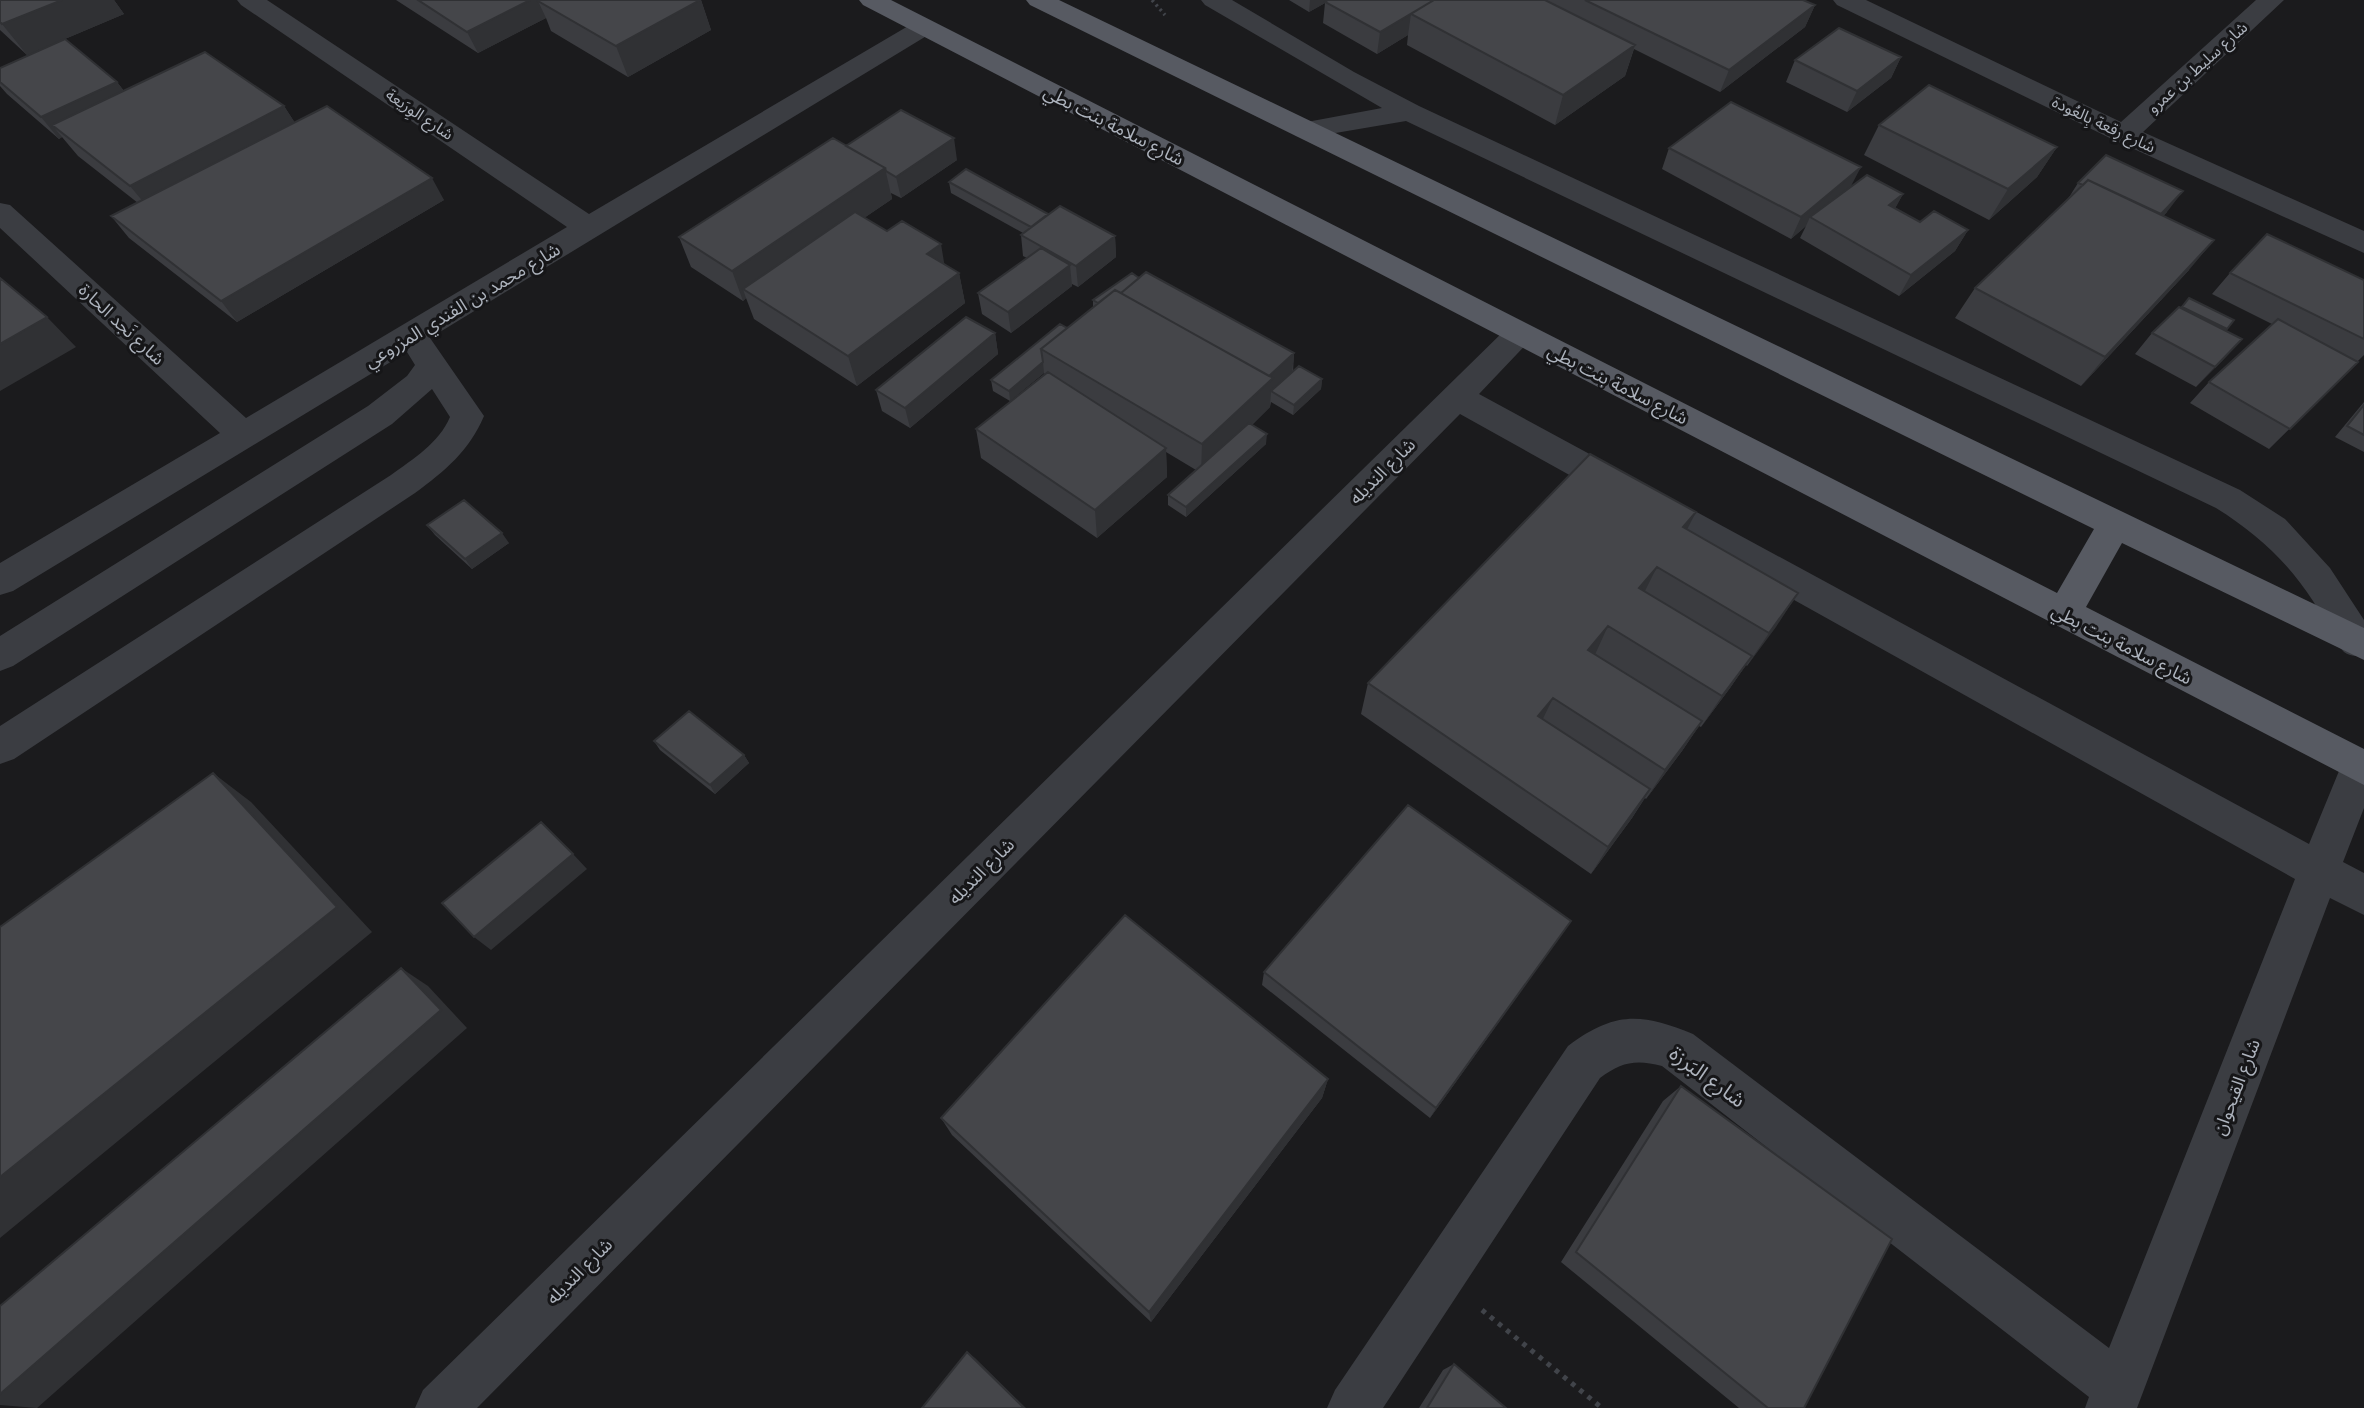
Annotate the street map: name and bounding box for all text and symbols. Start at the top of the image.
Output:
street label: شارع سليط بن عمرو [2143,17,2253,119]
street label: شارع سلامة بنت بطي [1039,80,1188,173]
street label: شارع الوِرَيعة [381,84,458,146]
street label: شارع رِقعة بِالعُودة [2048,91,2159,159]
street label: شارع محمد بن الفندي المزروعي [360,237,566,375]
street label: شارع نَجد الحارة [72,278,170,372]
street label: شارع سلامة بنت بطي [1543,339,1692,432]
street label: شارع النديله [1344,433,1422,511]
street label: شارع سلامة بنت بطي [2047,599,2196,692]
street label: شارع النديله [943,833,1021,911]
street label: شارع القيحوان [2207,1036,2268,1139]
street label: شارع البَرزة [1663,1040,1751,1115]
street label: شارع النديله [541,1233,619,1311]

